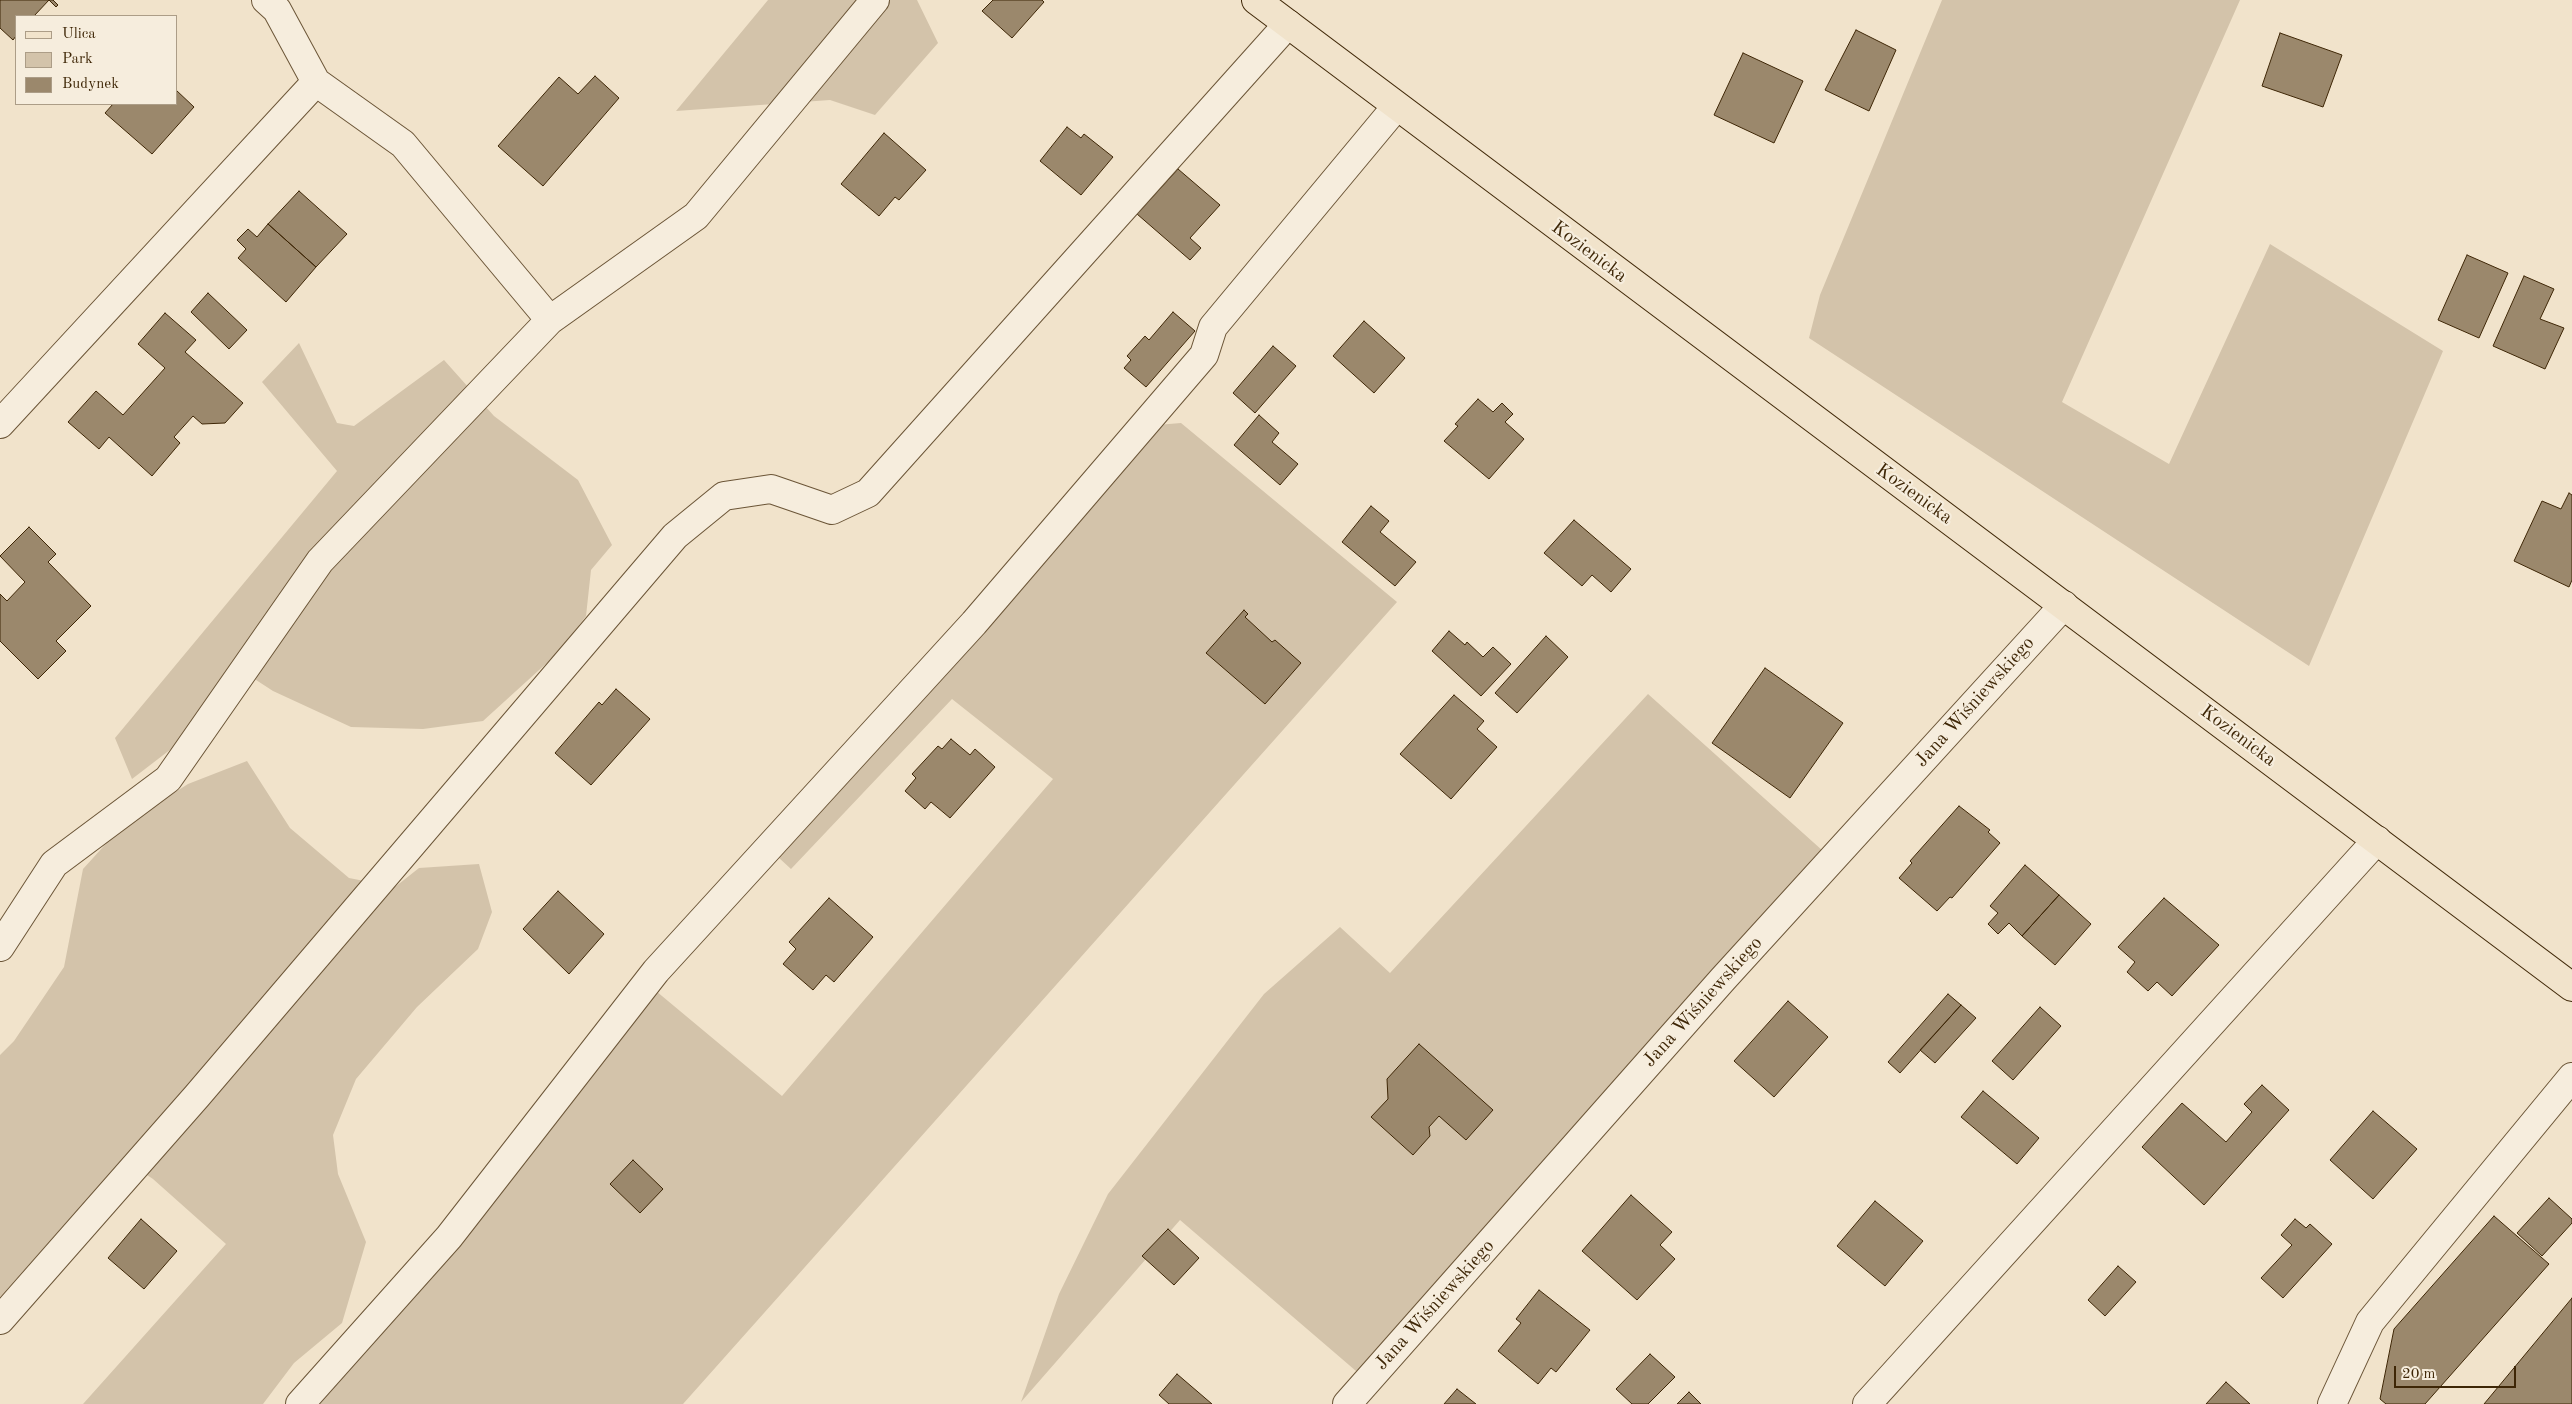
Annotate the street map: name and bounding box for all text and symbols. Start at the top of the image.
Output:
legend [15,15,178,105]
text: Ulica [62,27,96,42]
text: Park [62,52,93,67]
text: Budynek [62,77,119,92]
street label: Kozienicka [1547,216,1631,288]
street label: Kozienicka [1871,459,1957,529]
street label: Jana Wiśniewskiego [1910,632,2040,772]
street label: Kozienicka [2196,700,2280,772]
street label: Jana Wiśniewskiego [1638,932,1768,1072]
street label: Jana Wiśniewskiego [1370,1235,1500,1375]
scale bar [2397,1356,2520,1388]
text: 20 m [2402,1367,2436,1382]

